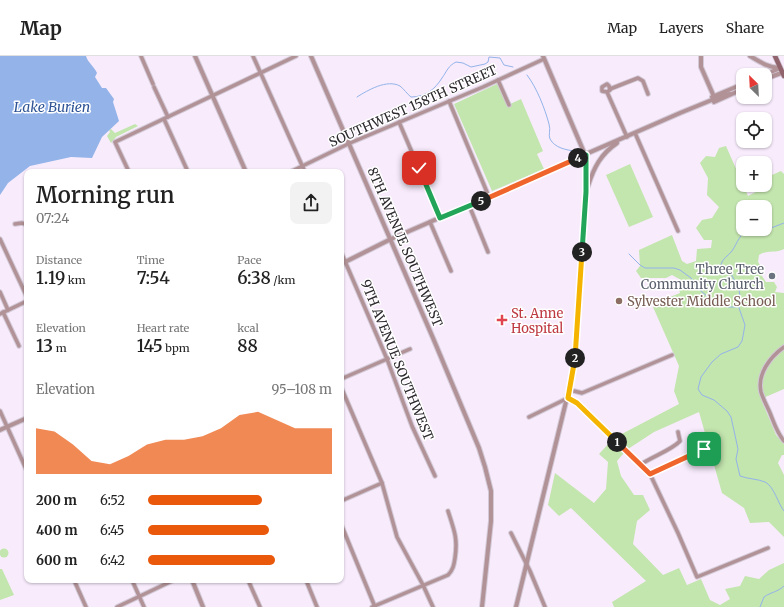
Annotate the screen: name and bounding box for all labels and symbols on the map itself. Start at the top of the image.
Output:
street label: SOUTHWEST 158TH STREET [326,61,500,151]
north arrow [736,68,772,104]
water label: Lake Burien [14,98,90,116]
pin: 4 [568,148,588,168]
pin [402,151,436,185]
street label: 8TH AVENUE SOUTHWEST [364,165,446,329]
pin: 5 [471,191,491,211]
pin: 3 [572,242,592,262]
place label: Three Tree Community Church [641,261,764,293]
marker: Three Tree Community Church [767,271,777,281]
street label: 9TH AVENUE SOUTHWEST [357,277,437,443]
place label: Sylvester Middle School [627,293,776,310]
marker: Sylvester Middle School [614,296,624,306]
place label: St. Anne Hospital [511,305,564,337]
marker: St. Anne Hospital [496,314,508,326]
pin: 2 [565,348,585,368]
pin: 1 [607,432,627,452]
pin [687,432,721,466]

